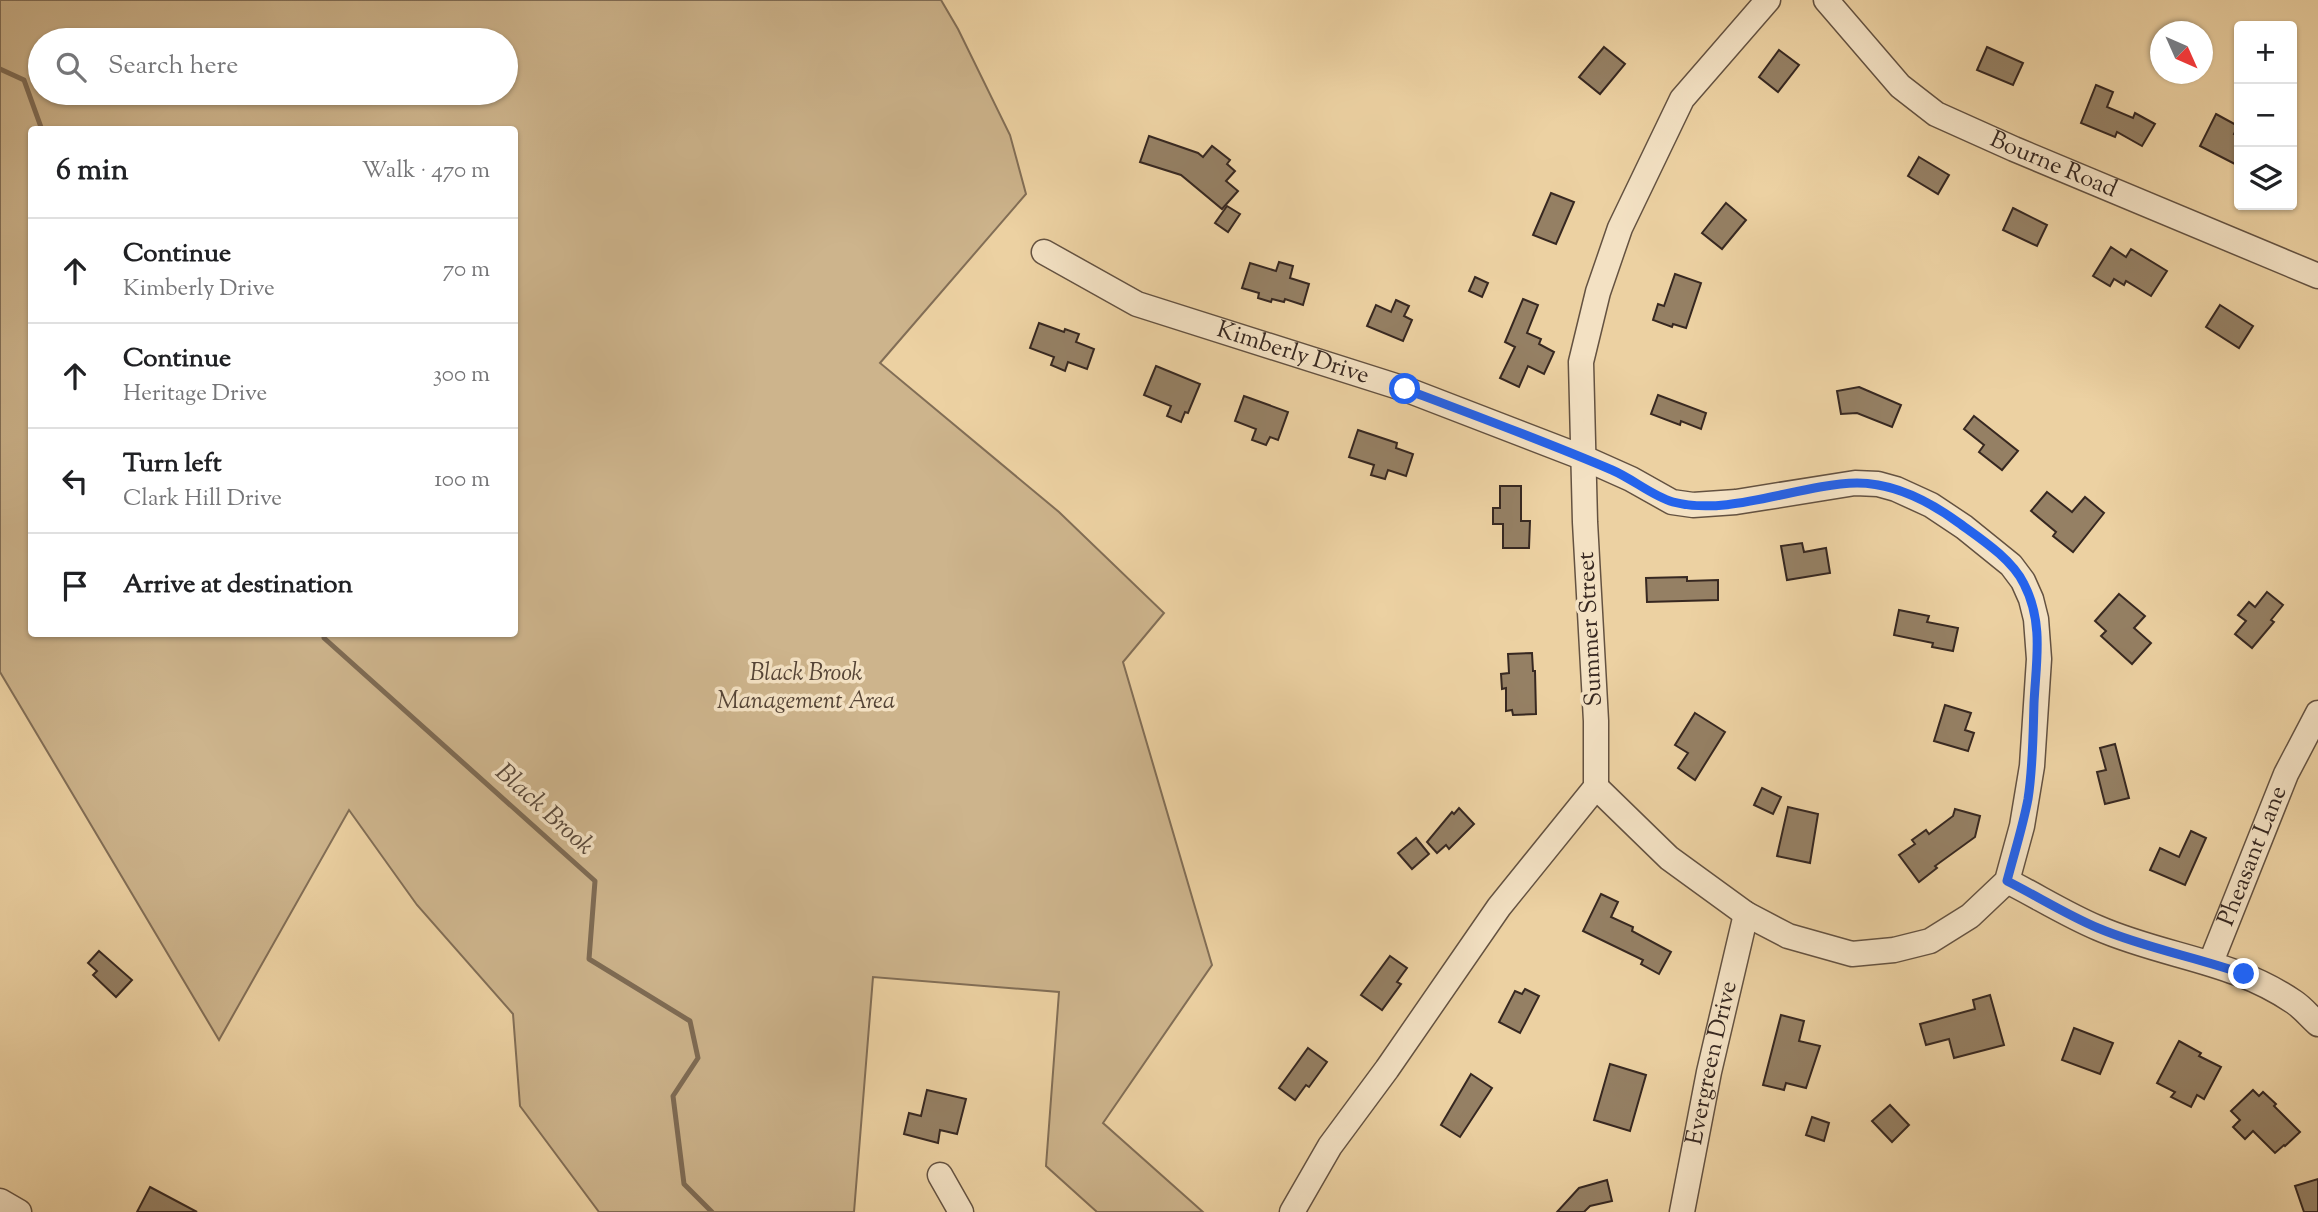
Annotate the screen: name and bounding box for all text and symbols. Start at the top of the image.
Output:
north arrow [2150,21,2213,84]
map controls [2234,21,2297,210]
button: + [2234,21,2297,84]
search box [28,28,518,105]
icon: search [52,48,90,86]
text: Search here [108,48,238,85]
button: − [2234,84,2297,147]
street label: Bourne Road [1984,123,2123,207]
button: layers [2234,147,2297,210]
text: 6 min [56,150,128,193]
text: Walk · 470 m [362,155,490,188]
text: Continue [123,236,231,273]
icon: ahead [56,252,94,290]
text: 70 m [443,254,490,287]
text: Kimberly Drive [123,273,275,306]
street label: Kimberly Drive [1212,313,1373,394]
text: Continue [123,341,231,378]
icon: ahead [56,357,94,395]
text: 300 m [433,359,490,392]
route start [1389,373,1420,404]
text: Heritage Drive [123,378,267,411]
text: Turn left [123,446,222,483]
icon: left [56,462,94,500]
text: 100 m [434,464,490,497]
text: Clark Hill Drive [123,483,282,516]
street label: Summer Street [1570,551,1612,707]
icon: arrive [56,567,94,605]
text: Arrive at destination [123,567,353,604]
park label: Black Brook Management Area [717,657,895,719]
water label: Black Brook [486,755,602,865]
street label: Pheasant Lane [2210,781,2296,931]
route end [2228,958,2259,989]
street label: Evergreen Drive [1678,978,1747,1148]

